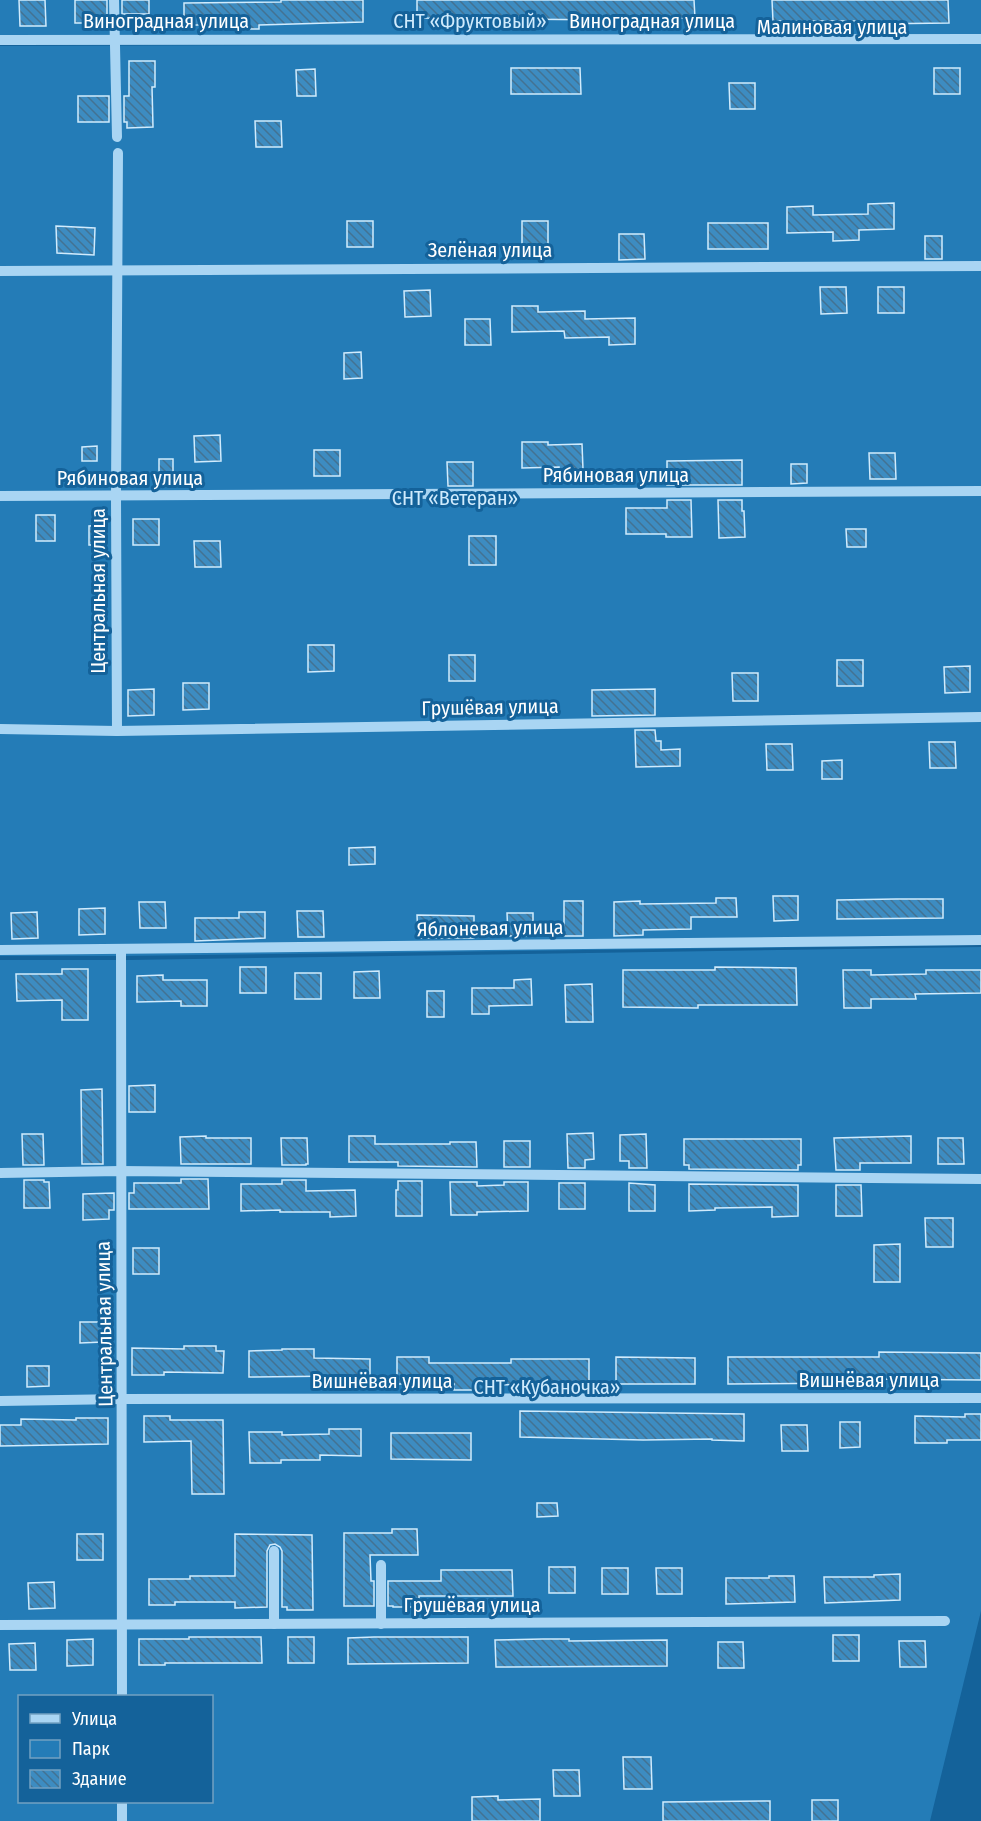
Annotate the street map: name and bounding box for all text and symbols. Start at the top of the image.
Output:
street label: Виноградная улица [83,9,249,33]
park label: СНТ «Фруктовый» [393,9,547,33]
street label: Виноградная улица [569,9,735,33]
street label: Малиновая улица [757,15,907,39]
street label: Зелёная улица [428,238,552,262]
street label: Рябиновая улица [543,463,689,487]
street label: Рябиновая улица [57,466,203,490]
park label: СНТ «Ветеран» [392,486,518,510]
street label: Центральная улица [86,508,110,674]
street label: Грушёвая улица [421,694,559,720]
street label: Яблоневая улица [416,915,564,941]
street label: Центральная улица [91,1241,117,1407]
street label: Вишнёвая улица [799,1368,939,1392]
street label: Вишнёвая улица [312,1369,452,1393]
park label: СНТ «Кубаночка» [473,1375,621,1399]
street label: Грушёвая улица [403,1593,541,1617]
legend [18,1695,213,1803]
text: Улица [71,1708,117,1730]
text: Парк [72,1738,110,1760]
text: Здание [72,1768,127,1790]

